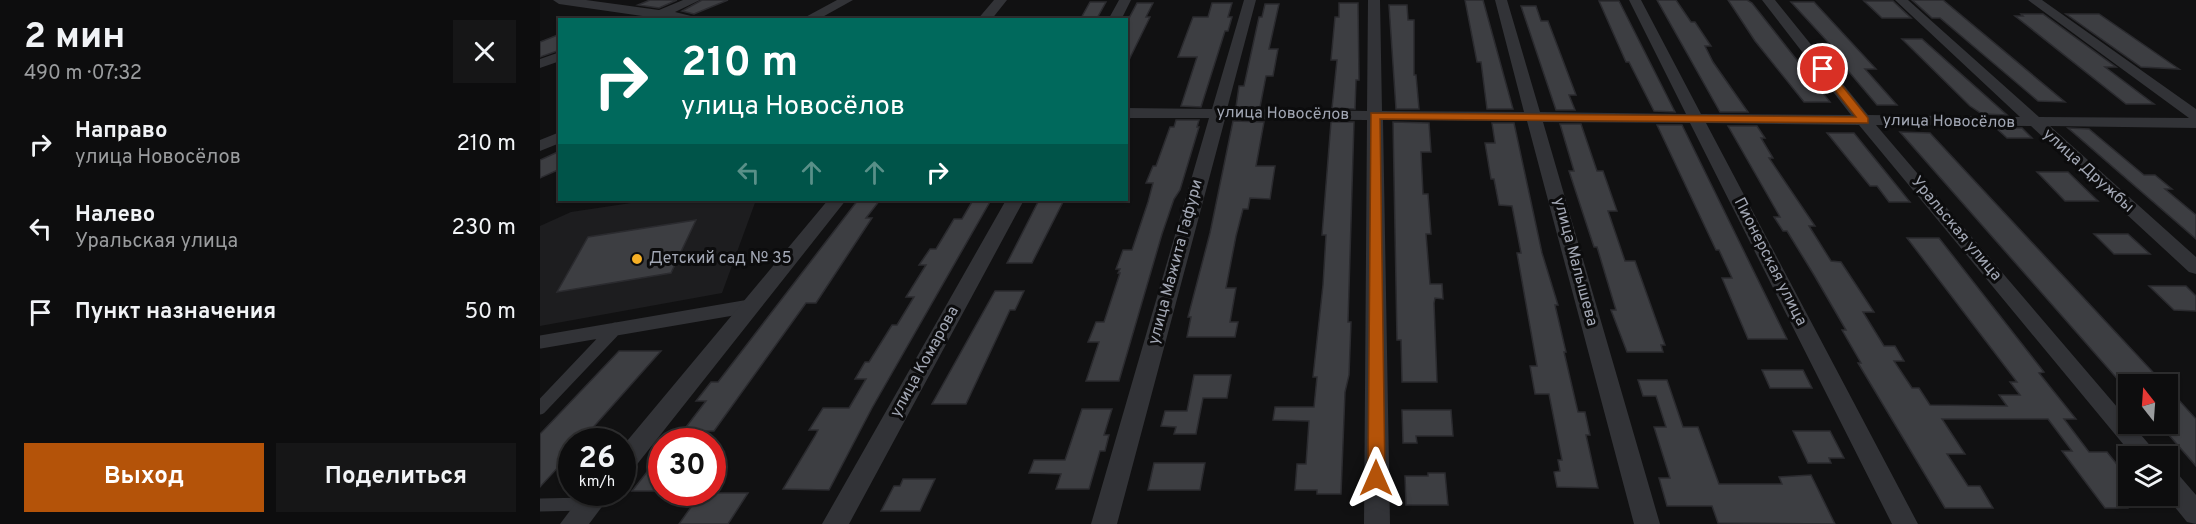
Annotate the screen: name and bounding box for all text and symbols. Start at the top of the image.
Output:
text: 2 мин [24,15,125,61]
button: close [453,20,516,83]
text: 210 m [681,38,798,91]
icon: right [582,42,660,120]
pin [1797,43,1848,94]
icon: arrive [1806,52,1839,85]
text: 490 m · 07:32 [24,61,142,87]
text: улица Новосёлов [681,90,905,124]
street label: улица Новосёлов [1216,103,1350,125]
street label: улица Новосёлов [1882,111,2016,133]
text: Направо [75,118,167,145]
street label: улица Дружбы [2038,125,2138,217]
icon: right [24,128,57,161]
text: 210 m [456,131,516,158]
text: улица Новосёлов [75,145,241,171]
icon: left [732,156,765,189]
icon: ahead [795,156,828,189]
icon: ahead [858,156,891,189]
icon: right [921,156,954,189]
street label: Уральская улица [1906,173,2006,285]
street label: улица Мажита Гафури [1144,177,1208,347]
street label: улица Малышева [1548,195,1602,329]
street label: Пионерская улица [1729,195,1811,329]
text: Налево [75,202,155,229]
icon: left [24,212,57,245]
text: 230 m [452,215,516,242]
text: Уральская улица [75,229,238,255]
place label: Детский сад № 35 [649,249,792,269]
marker: Детский сад № 35 [630,252,644,266]
icon: arrive [24,296,57,329]
text: Пункт назначения [75,299,276,326]
text: 50 m [464,299,516,326]
street label: улица Комарова [886,303,964,421]
north arrow [2118,374,2178,434]
map controls [2118,374,2178,506]
speed limit sign: 30 [648,428,726,506]
text: 26 [579,441,615,478]
button: Выход [24,443,264,512]
button: Поделиться [276,443,516,512]
position arrow [1344,446,1408,510]
button: layers [2118,446,2178,506]
text: km/h [579,473,615,492]

